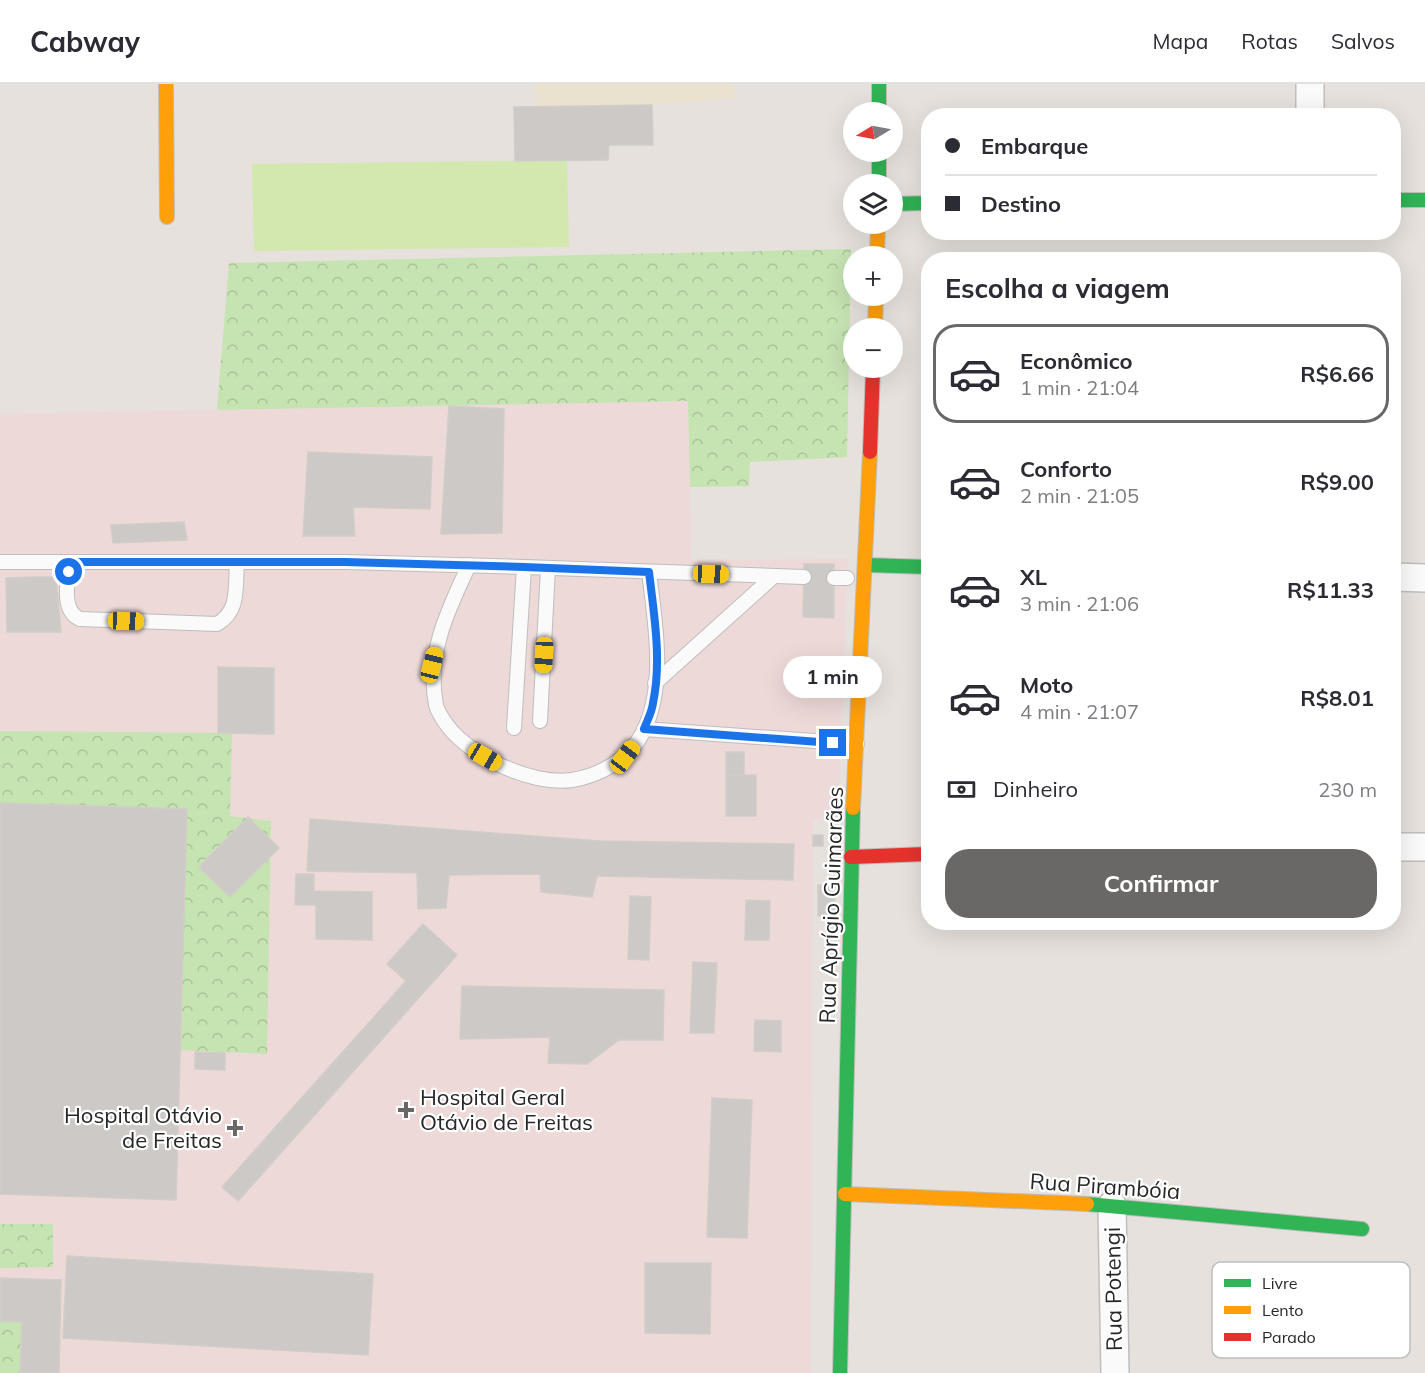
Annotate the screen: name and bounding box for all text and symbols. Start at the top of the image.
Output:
text: Cabway [30,24,140,59]
text: Mapa [1153,28,1208,54]
text: Rotas [1241,28,1298,54]
text: Salvos [1331,28,1395,54]
north arrow [843,102,903,162]
map controls [843,102,903,378]
text: Embarque [981,132,1088,160]
button: layers [843,174,903,234]
text: Destino [981,190,1061,218]
button: + [843,246,903,306]
text: Escolha a viagem [945,271,1170,305]
button: − [843,318,903,378]
icon: car [948,347,1002,401]
text: Econômico [1020,347,1133,375]
text: R$6.66 [1300,360,1374,388]
text: 1 min · 21:04 [1020,375,1139,400]
icon: car [948,455,1002,509]
text: Conforto [1020,455,1112,483]
text: R$9.00 [1300,468,1374,496]
text: 2 min · 21:05 [1020,483,1139,508]
route start [55,558,82,585]
icon: car [948,563,1002,617]
text: XL [1020,563,1047,591]
car [693,564,729,584]
text: R$11.33 [1287,576,1374,604]
text: 3 min · 21:06 [1020,591,1139,616]
car [108,611,144,631]
car [534,637,554,673]
car [419,645,445,685]
callout: 1 min [784,656,882,698]
text: 1 min [806,664,859,689]
icon: car [948,671,1002,725]
text: Moto [1020,671,1073,699]
text: R$8.01 [1300,684,1374,712]
text: 4 min · 21:07 [1020,699,1139,724]
route end [819,729,846,756]
car [607,737,643,777]
car [465,740,505,774]
icon: cash [945,773,978,806]
text: Dinheiro [993,775,1078,803]
text: 230 m [1318,777,1377,802]
street label: Rua Aprígio Guimarães [813,786,849,1024]
button: Confirmar [945,849,1377,918]
place label: Hospital Geral Otávio de Freitas [420,1083,593,1136]
place label: Hospital Otávio de Freitas [64,1101,222,1154]
marker: Hospital Geral Otávio de Freitas [397,1101,415,1119]
marker: Hospital Otávio de Freitas [226,1119,244,1137]
street label: Rua Pirambóia [1029,1167,1181,1205]
street label: Rua Potengi [1098,1227,1128,1351]
legend [1212,1262,1410,1358]
text: Livre [1262,1273,1297,1293]
text: Lento [1262,1300,1303,1320]
text: Parado [1262,1327,1316,1347]

